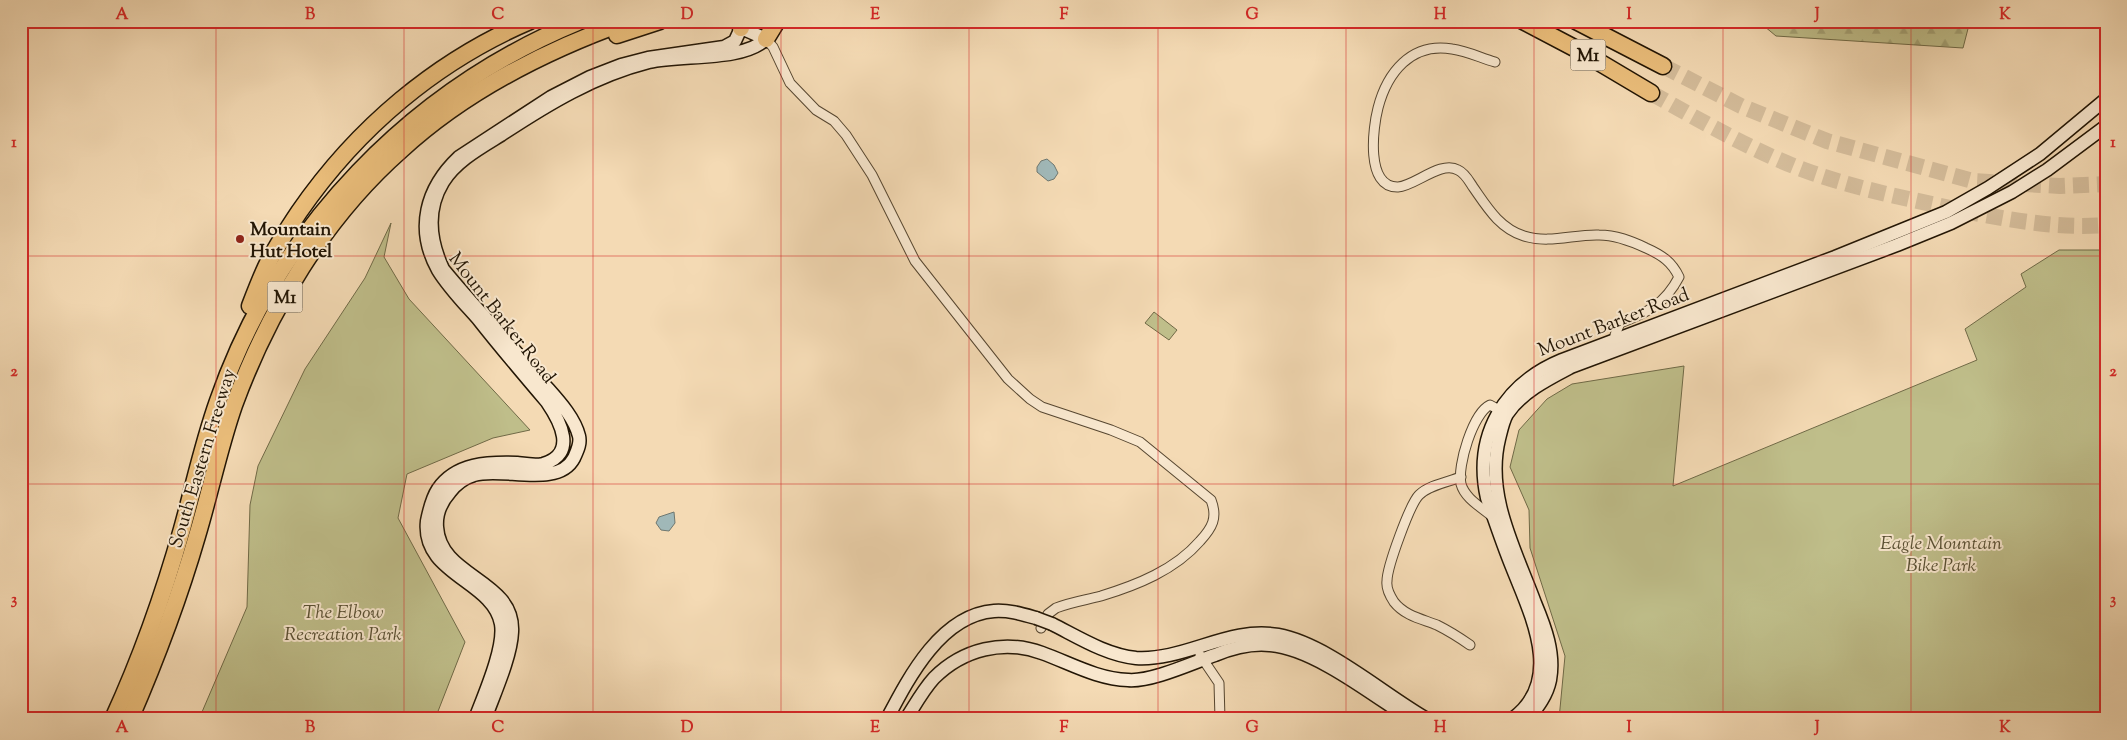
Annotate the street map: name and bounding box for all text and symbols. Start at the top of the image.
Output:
text: A [116,4,129,27]
text: B [305,4,315,27]
text: C [492,4,505,27]
text: D [681,4,694,27]
text: E [870,4,880,27]
text: F [1060,4,1069,27]
text: G [1245,4,1259,27]
text: H [1434,4,1447,27]
text: I [1626,4,1632,27]
text: J [1813,4,1820,27]
text: K [1999,4,2011,27]
road number: M1 [1570,40,1606,70]
text: 1 [11,132,17,155]
text: 1 [2110,132,2116,155]
place label: Mountain Hut Hotel [250,217,333,266]
marker: Mountain Hut Hotel [234,233,246,245]
street label: Mount Barker Road [441,247,561,390]
road number: M1 [268,282,302,312]
street label: Mount Barker Road [1534,282,1694,365]
text: 2 [10,361,18,384]
text: 2 [2109,361,2117,384]
street label: South Eastern Freeway [163,365,244,552]
park label: Eagle Mountain Bike Park [1880,531,2002,580]
text: 3 [11,589,18,612]
text: 3 [2110,589,2117,612]
park label: The Elbow Recreation Park [284,600,402,649]
text: A [116,717,129,740]
text: B [305,717,315,740]
text: C [492,717,505,740]
text: D [681,717,694,740]
text: E [870,717,880,740]
text: F [1060,717,1069,740]
text: G [1245,717,1259,740]
text: H [1434,717,1447,740]
text: I [1626,717,1632,740]
text: J [1813,717,1820,740]
text: K [1999,717,2011,740]

